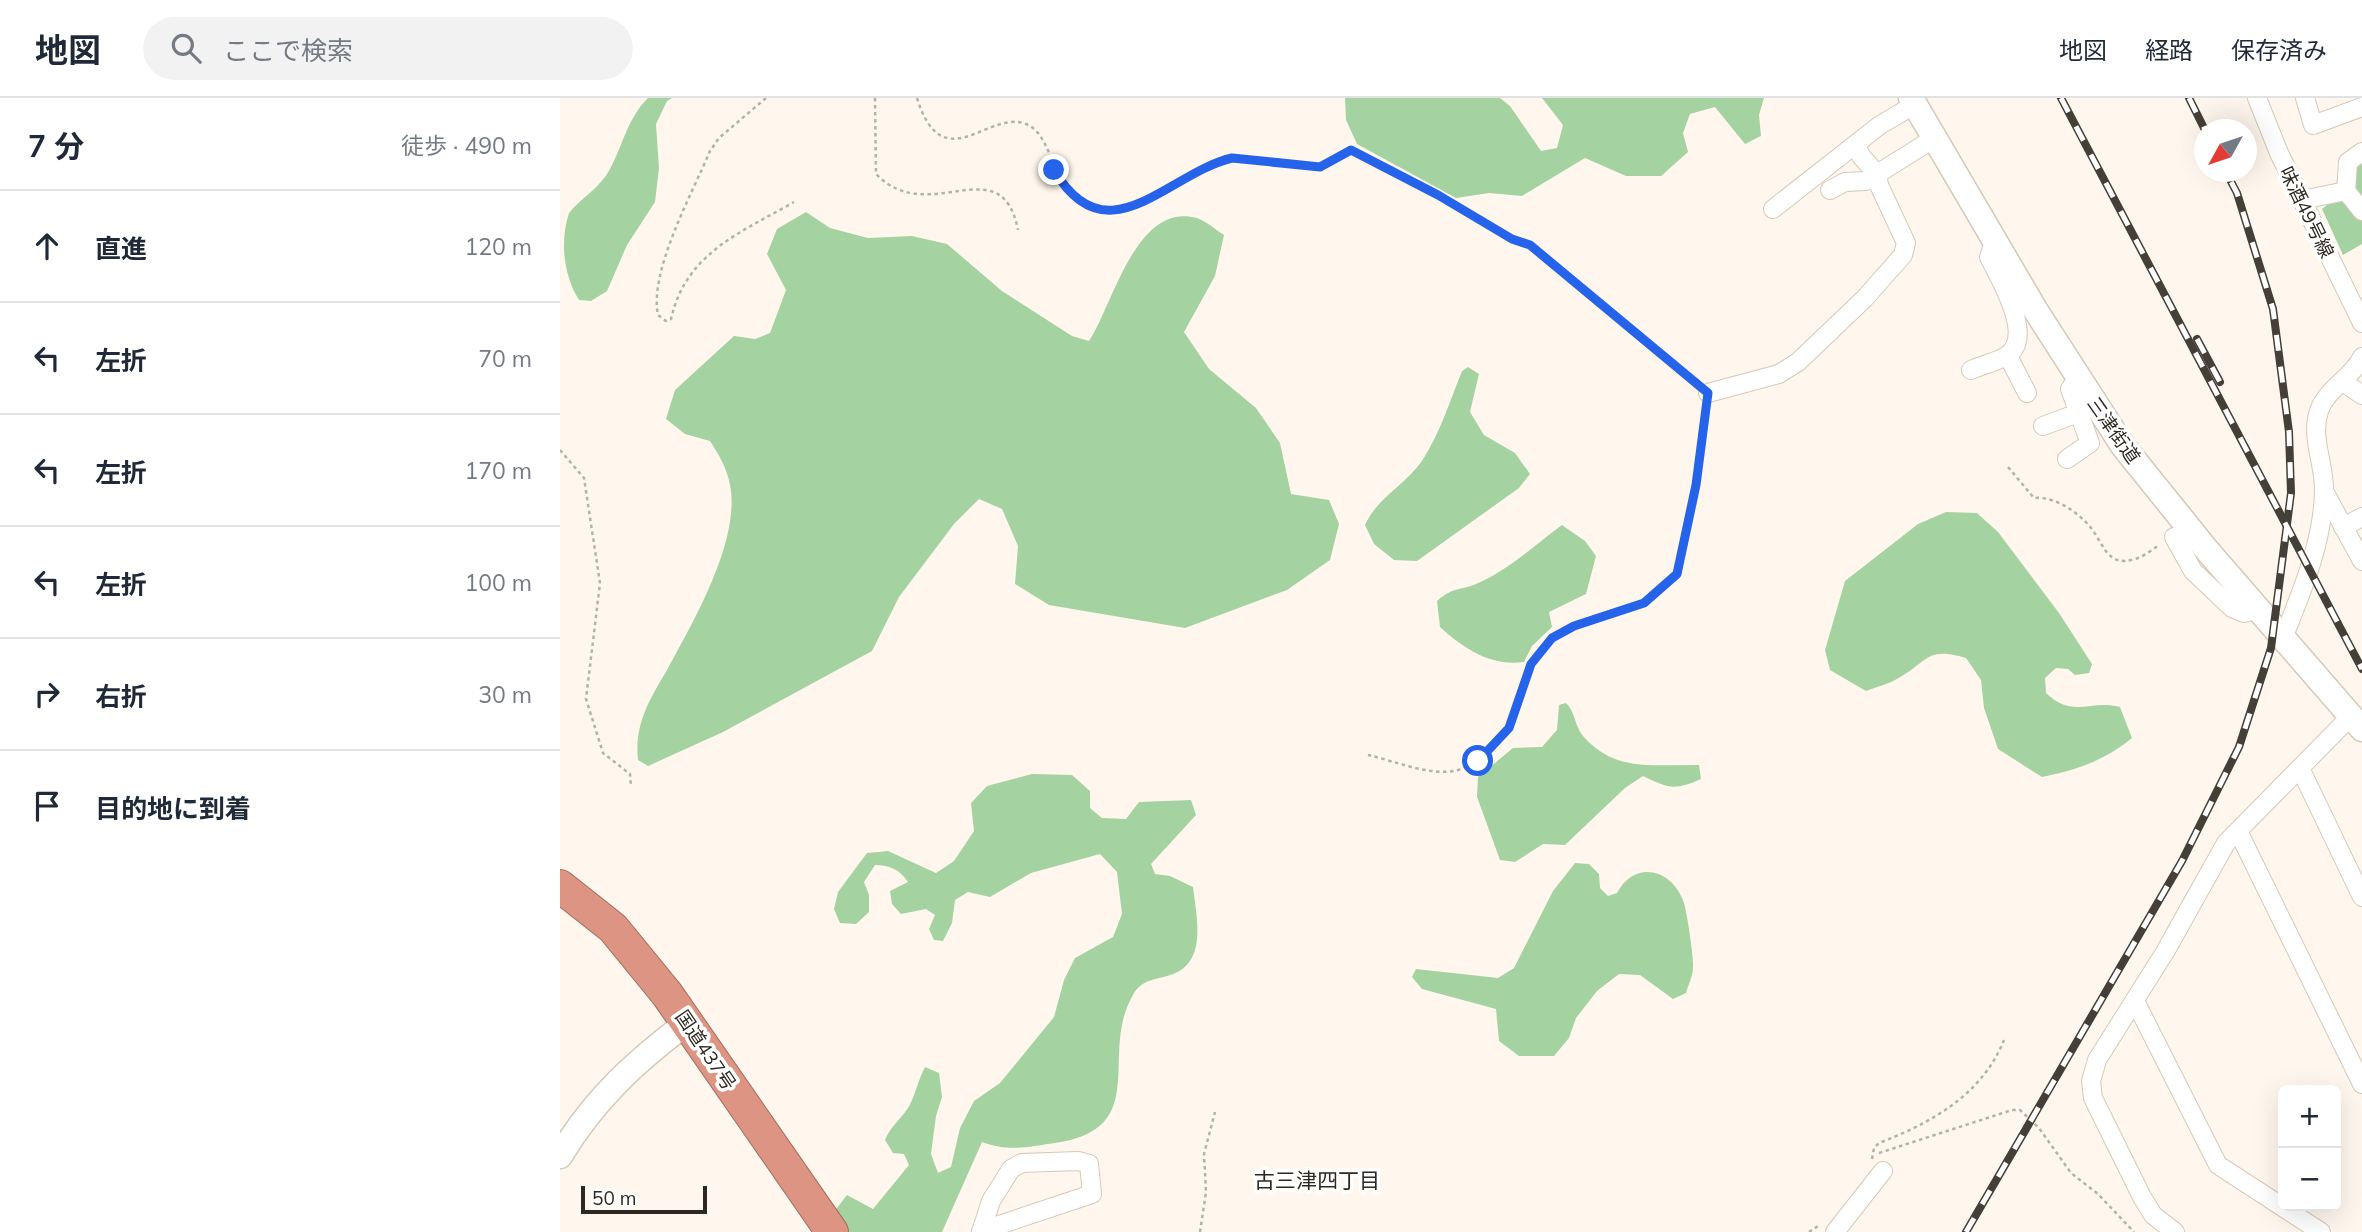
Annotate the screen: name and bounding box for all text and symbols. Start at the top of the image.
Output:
search box [143,17,633,80]
text: 地図 [35,29,101,70]
icon: search [167,29,205,67]
text: ここで検索 [223,34,353,67]
text: 地図 [2059,35,2107,65]
text: 経路 [2145,35,2193,65]
text: 保存済み [2231,35,2327,65]
north arrow [2194,119,2257,182]
text: 7 分 [28,127,84,165]
text: 徒歩 · 490 m [401,131,532,160]
route end [1038,154,1069,185]
street label: 味酒49号線 [2275,162,2339,262]
icon: ahead [28,227,66,265]
text: 直進 [95,232,147,265]
text: 120 m [464,232,532,261]
icon: left [28,339,66,377]
text: 左折 [95,344,147,377]
text: 70 m [478,344,532,373]
street label: 三津街道 [2082,392,2146,468]
icon: left [28,451,66,489]
text: 左折 [95,456,147,489]
text: 170 m [464,456,532,485]
icon: left [28,563,66,601]
text: 左折 [95,568,147,601]
text: 100 m [464,568,532,597]
icon: right [28,675,66,713]
text: 右折 [95,680,147,713]
text: 30 m [478,680,532,709]
route start [1462,745,1493,776]
icon: arrive [28,787,66,825]
text: 目的地に到着 [95,792,251,825]
street label: 国道437号 [671,1005,741,1095]
map controls [2278,1085,2341,1211]
button: + [2278,1085,2341,1148]
button: − [2278,1148,2341,1211]
district label: 古三津四丁目 [1254,1167,1380,1193]
scale bar [581,1183,707,1215]
text: 50 m [592,1186,636,1210]

